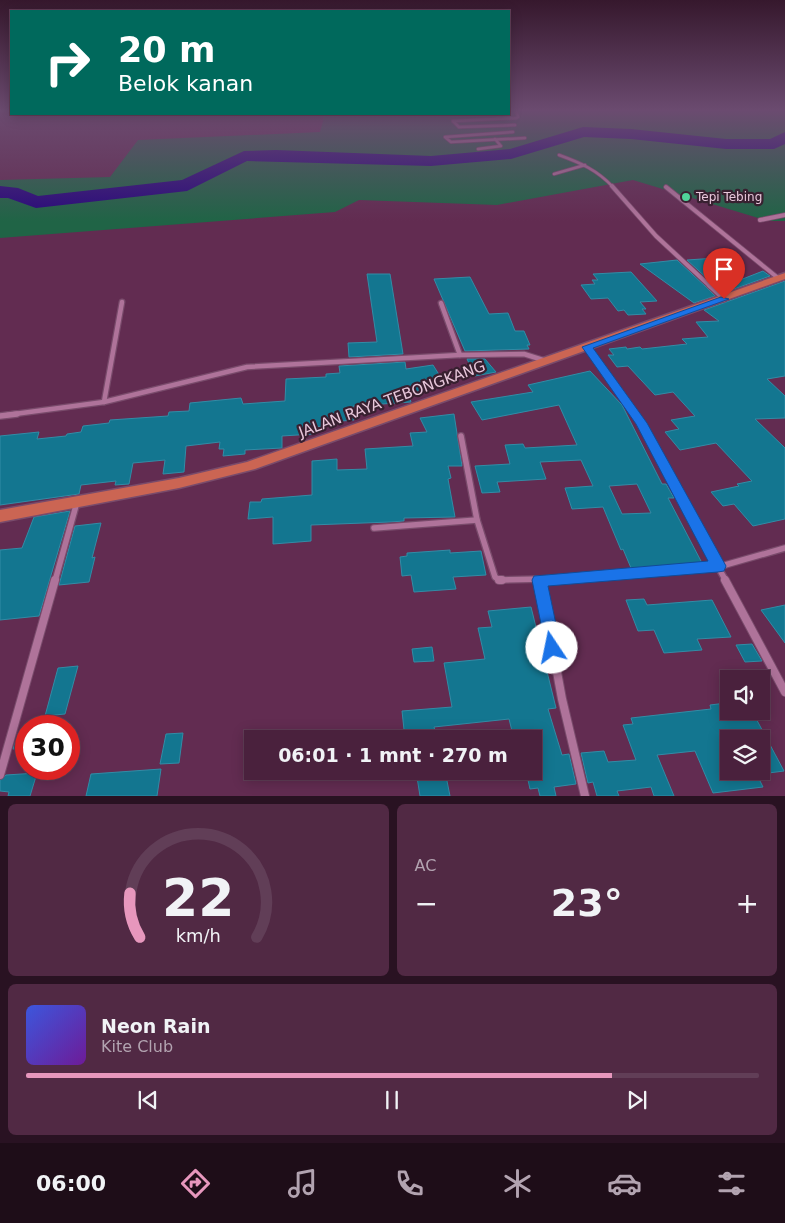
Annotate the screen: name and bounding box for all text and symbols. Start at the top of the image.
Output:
icon: right [35,30,100,95]
text: 20 m [118,30,215,70]
text: Belok kanan [118,71,253,96]
place label: Tepi Tebing [695,190,762,204]
marker: Tepi Tebing [680,191,692,203]
pin [703,248,745,299]
icon: arrive [710,255,738,283]
street label: JALAN RAYA TEBONGKANG [295,357,488,442]
position arrow [525,621,577,673]
map controls [720,670,770,780]
button: sound [720,670,770,720]
speed limit sign: 30 [15,715,80,780]
button: layers [720,730,770,780]
text: 06:01 · 1 mnt · 270 m [278,744,508,766]
text: AC [415,856,436,875]
text: 22 [162,868,234,928]
text: 23° [551,881,623,925]
text: − [415,887,438,920]
text: + [736,887,759,920]
text: km/h [176,925,221,946]
text: Neon Rain [101,1015,210,1037]
text: Kite Club [101,1037,173,1056]
icon: previous [134,1086,162,1114]
icon: pause [378,1086,406,1114]
icon: next [623,1086,651,1114]
icon: directions [178,1166,213,1201]
icon: music [285,1166,320,1201]
icon: phone [392,1166,427,1201]
icon: climate [500,1166,535,1201]
icon: car [607,1166,642,1201]
icon: filters [714,1166,749,1201]
text: 06:00 [36,1171,106,1196]

